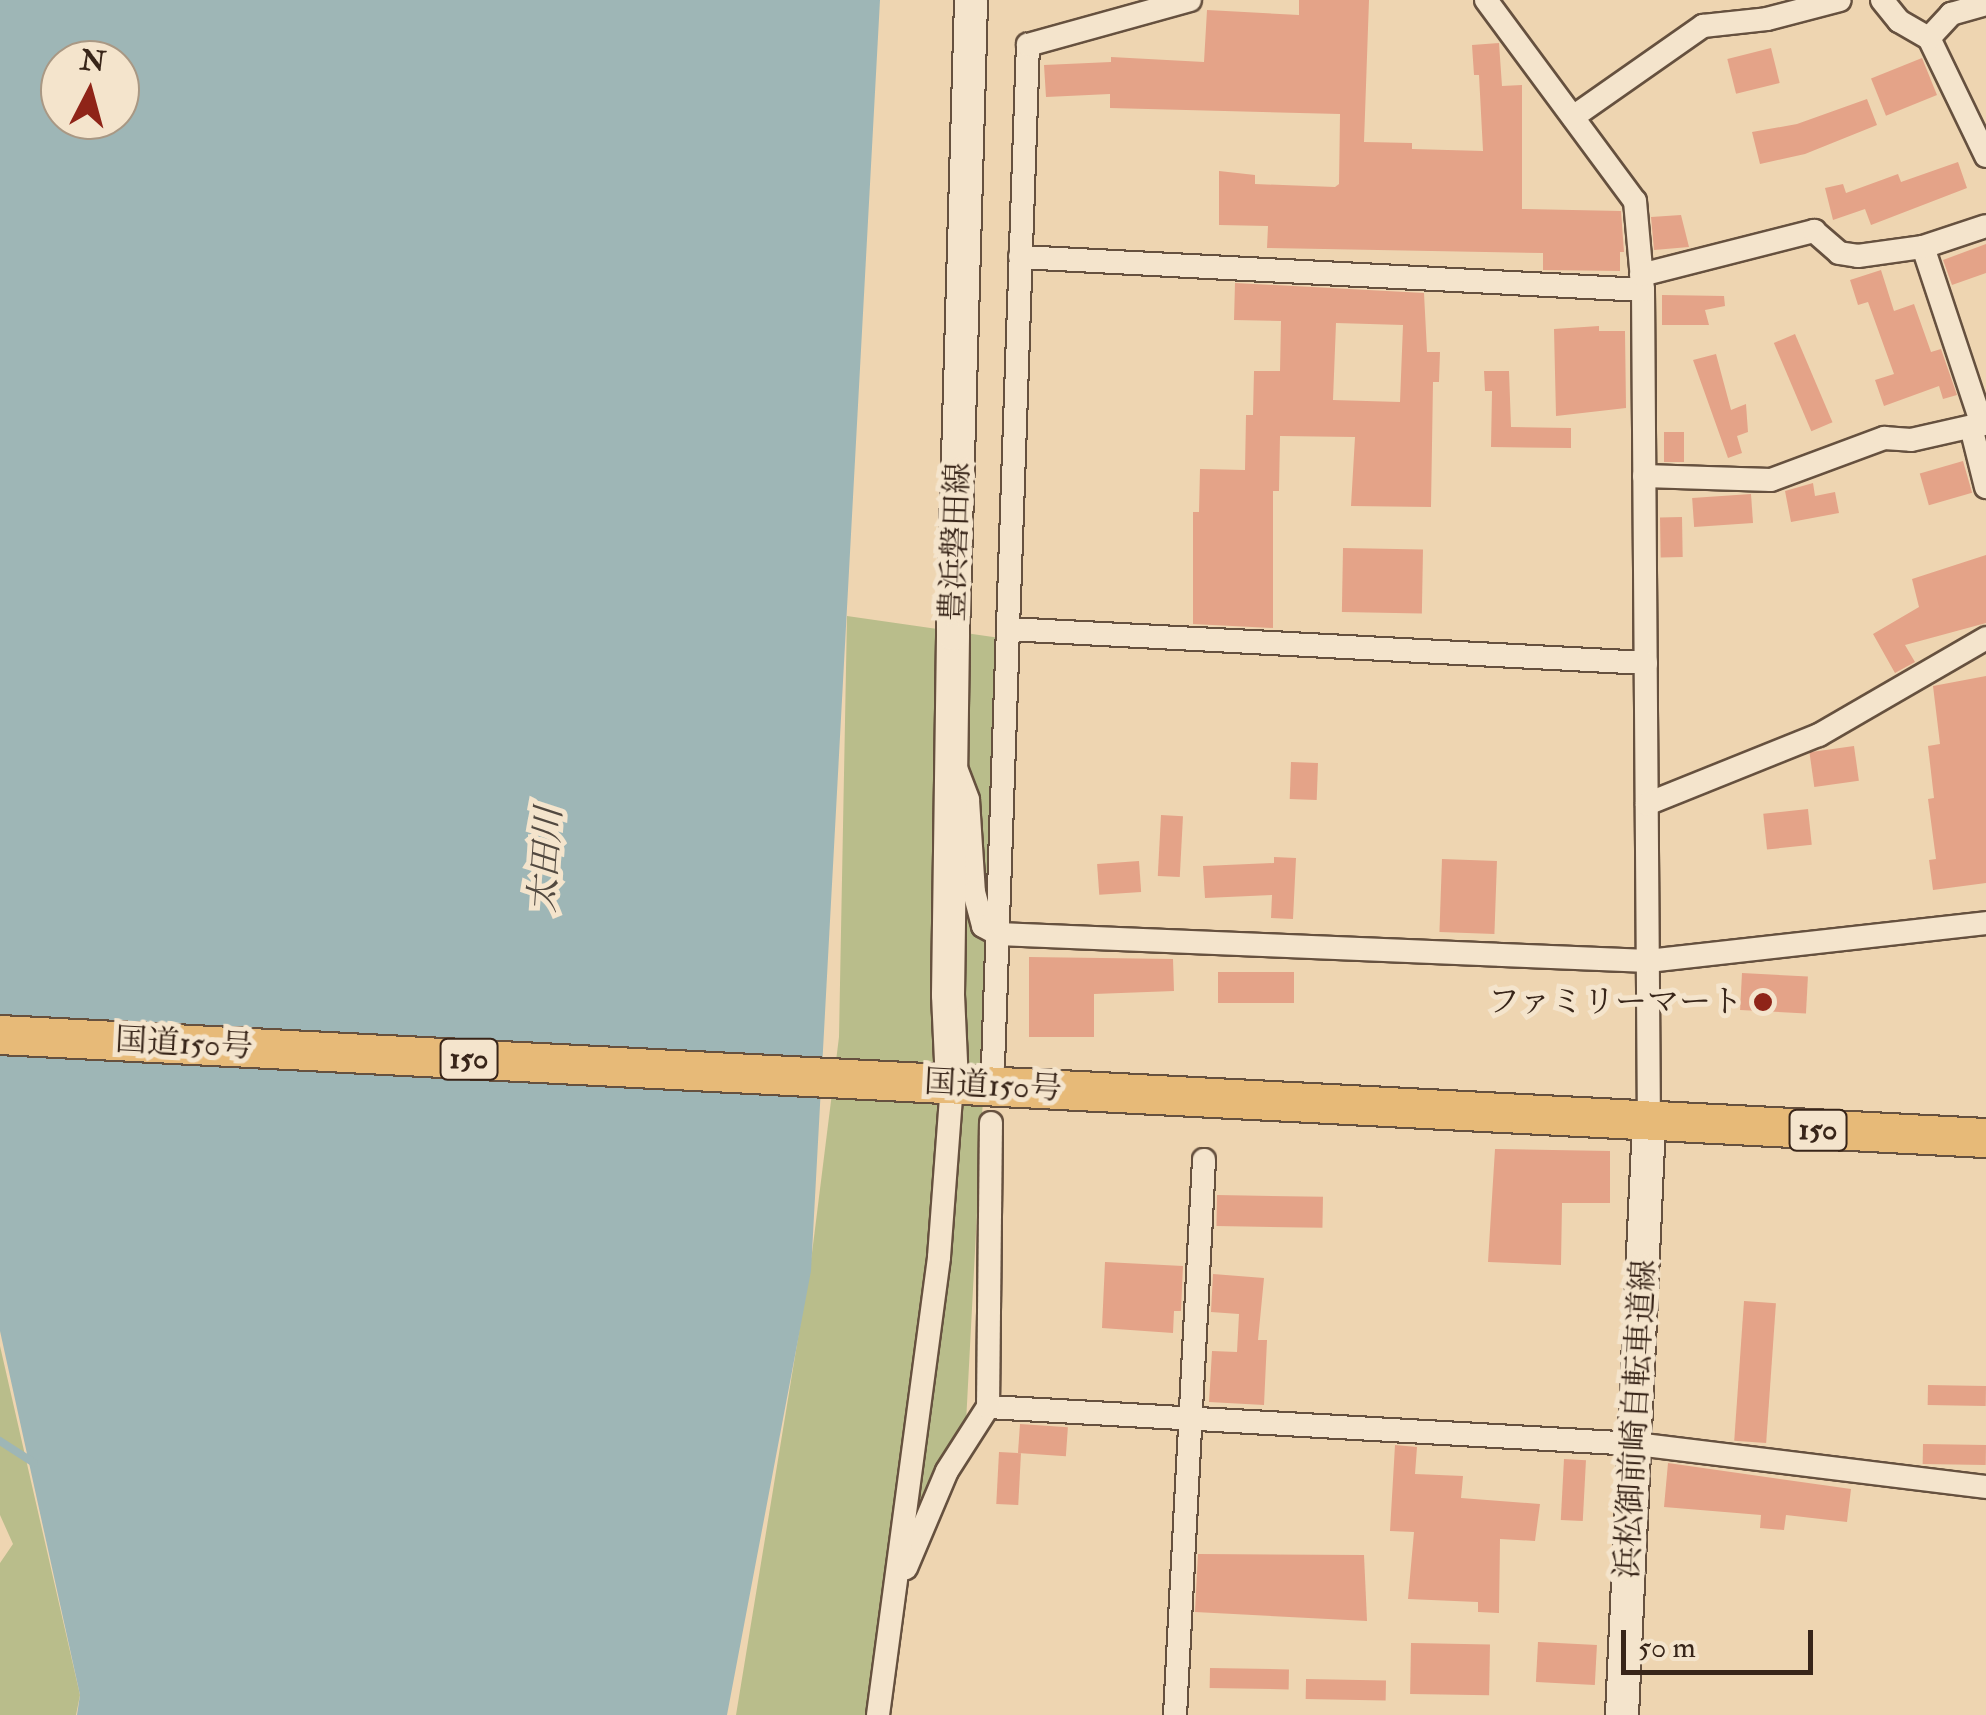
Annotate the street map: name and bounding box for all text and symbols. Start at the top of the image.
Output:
north arrow [40,40,140,140]
text: N [79,43,107,80]
street label: 豊浜磐田線 [934,461,978,623]
water label: 太田川 [521,806,571,914]
place label: ファミリーマート [1487,983,1743,1021]
marker: ファミリーマート [1752,991,1774,1013]
street label: 国道150号 [114,1021,254,1067]
road number: 150 [439,1034,499,1084]
street label: 国道150号 [923,1063,1063,1109]
road number: 150 [1788,1105,1848,1155]
street label: 浜松御前崎自転車道線 [1608,1258,1664,1580]
scale bar [1626,1610,1818,1672]
text: 50 m [1638,1629,1696,1666]

